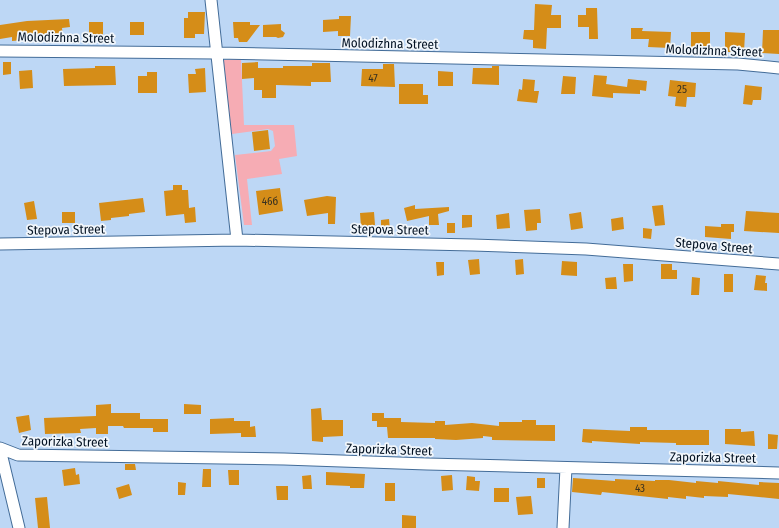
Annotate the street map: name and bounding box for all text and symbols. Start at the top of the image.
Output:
street label: Molodizhna Street [17,29,115,46]
street label: Molodizhna Street [341,35,439,52]
street label: Molodizhna Street [665,41,763,60]
house number: 47 [368,72,378,85]
house number: 25 [677,83,687,96]
house number: 46б [262,195,279,208]
street label: Stepova Street [27,221,106,238]
street label: Stepova Street [351,221,430,238]
street label: Stepova Street [675,235,754,256]
street label: Zaporizka Street [22,433,109,450]
street label: Zaporizka Street [346,440,433,459]
street label: Zaporizka Street [670,449,757,466]
house number: 43 [635,482,645,495]

